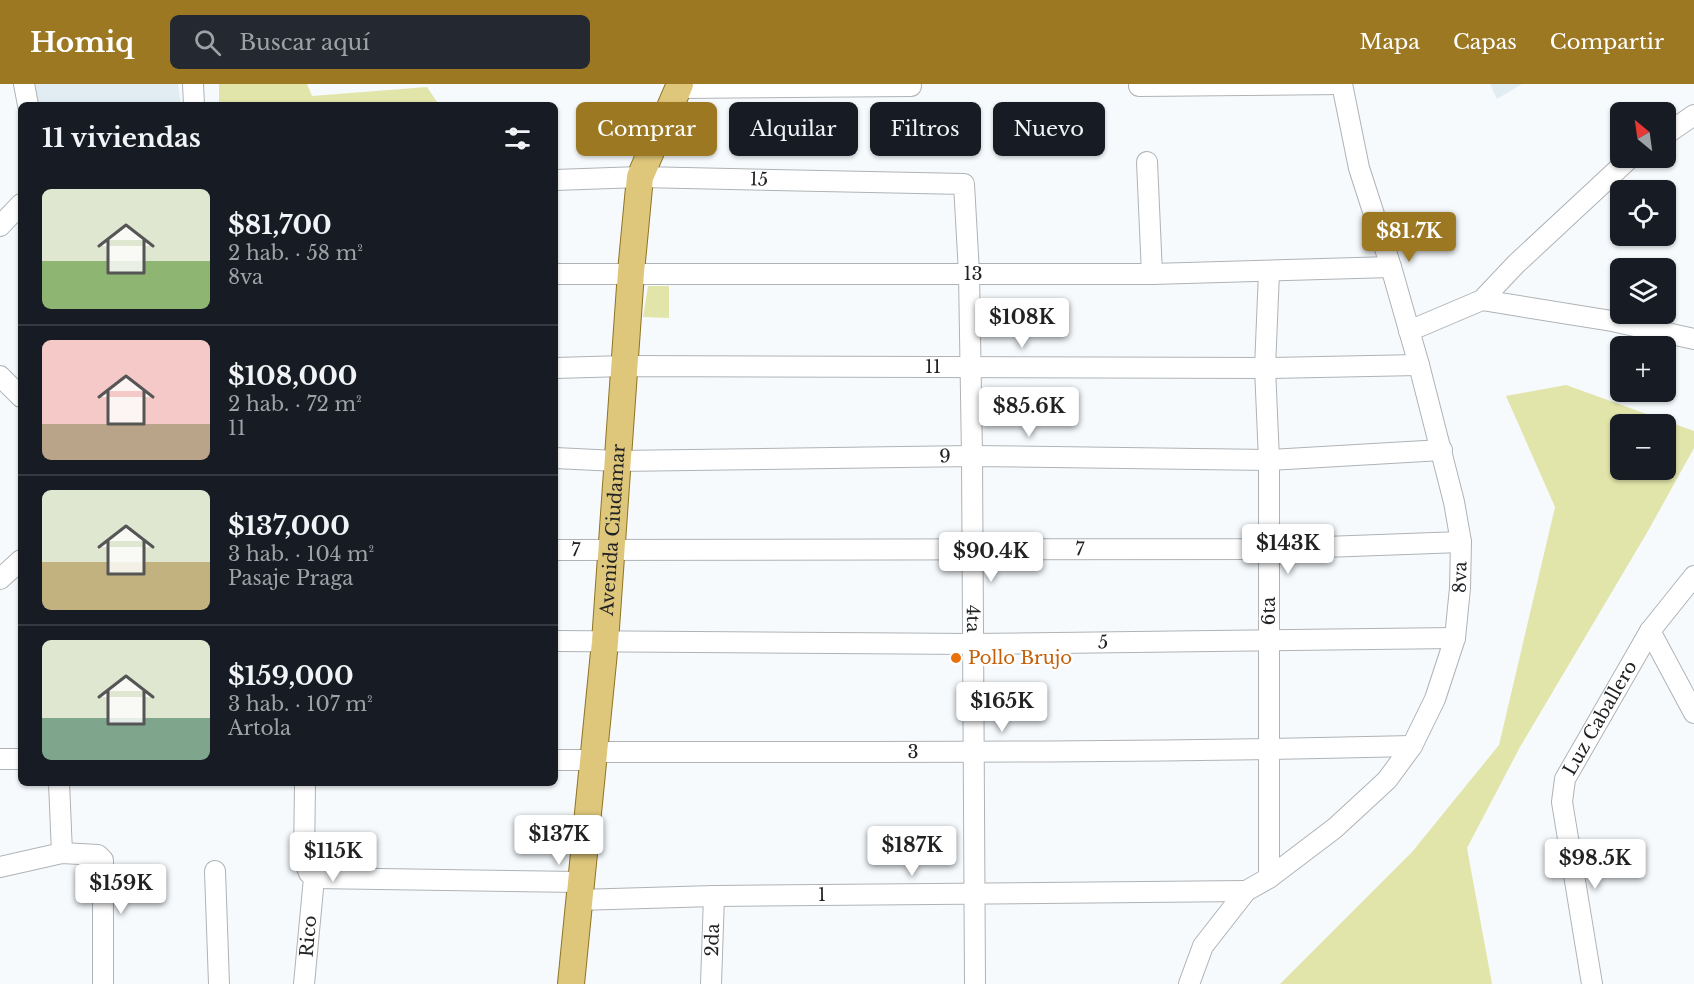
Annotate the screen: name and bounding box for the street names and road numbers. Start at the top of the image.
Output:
street label: 15 [750,168,768,191]
street label: 13 [963,263,983,285]
street label: 11 [925,356,941,378]
street label: Avenida Ciudamar [596,443,630,618]
street label: 9 [939,445,951,467]
street label: 7 [1075,538,1085,560]
street label: 7 [571,539,581,561]
street label: 8va [1449,561,1472,593]
street label: 6ta [1258,597,1280,625]
street label: 4ta [962,605,984,632]
street label: 5 [1098,631,1108,653]
street label: Luz Caballero [1558,657,1642,779]
street label: 3 [907,741,919,763]
street label: 1 [818,884,826,906]
street label: Rico [296,914,321,958]
street label: 2da [701,923,724,957]

